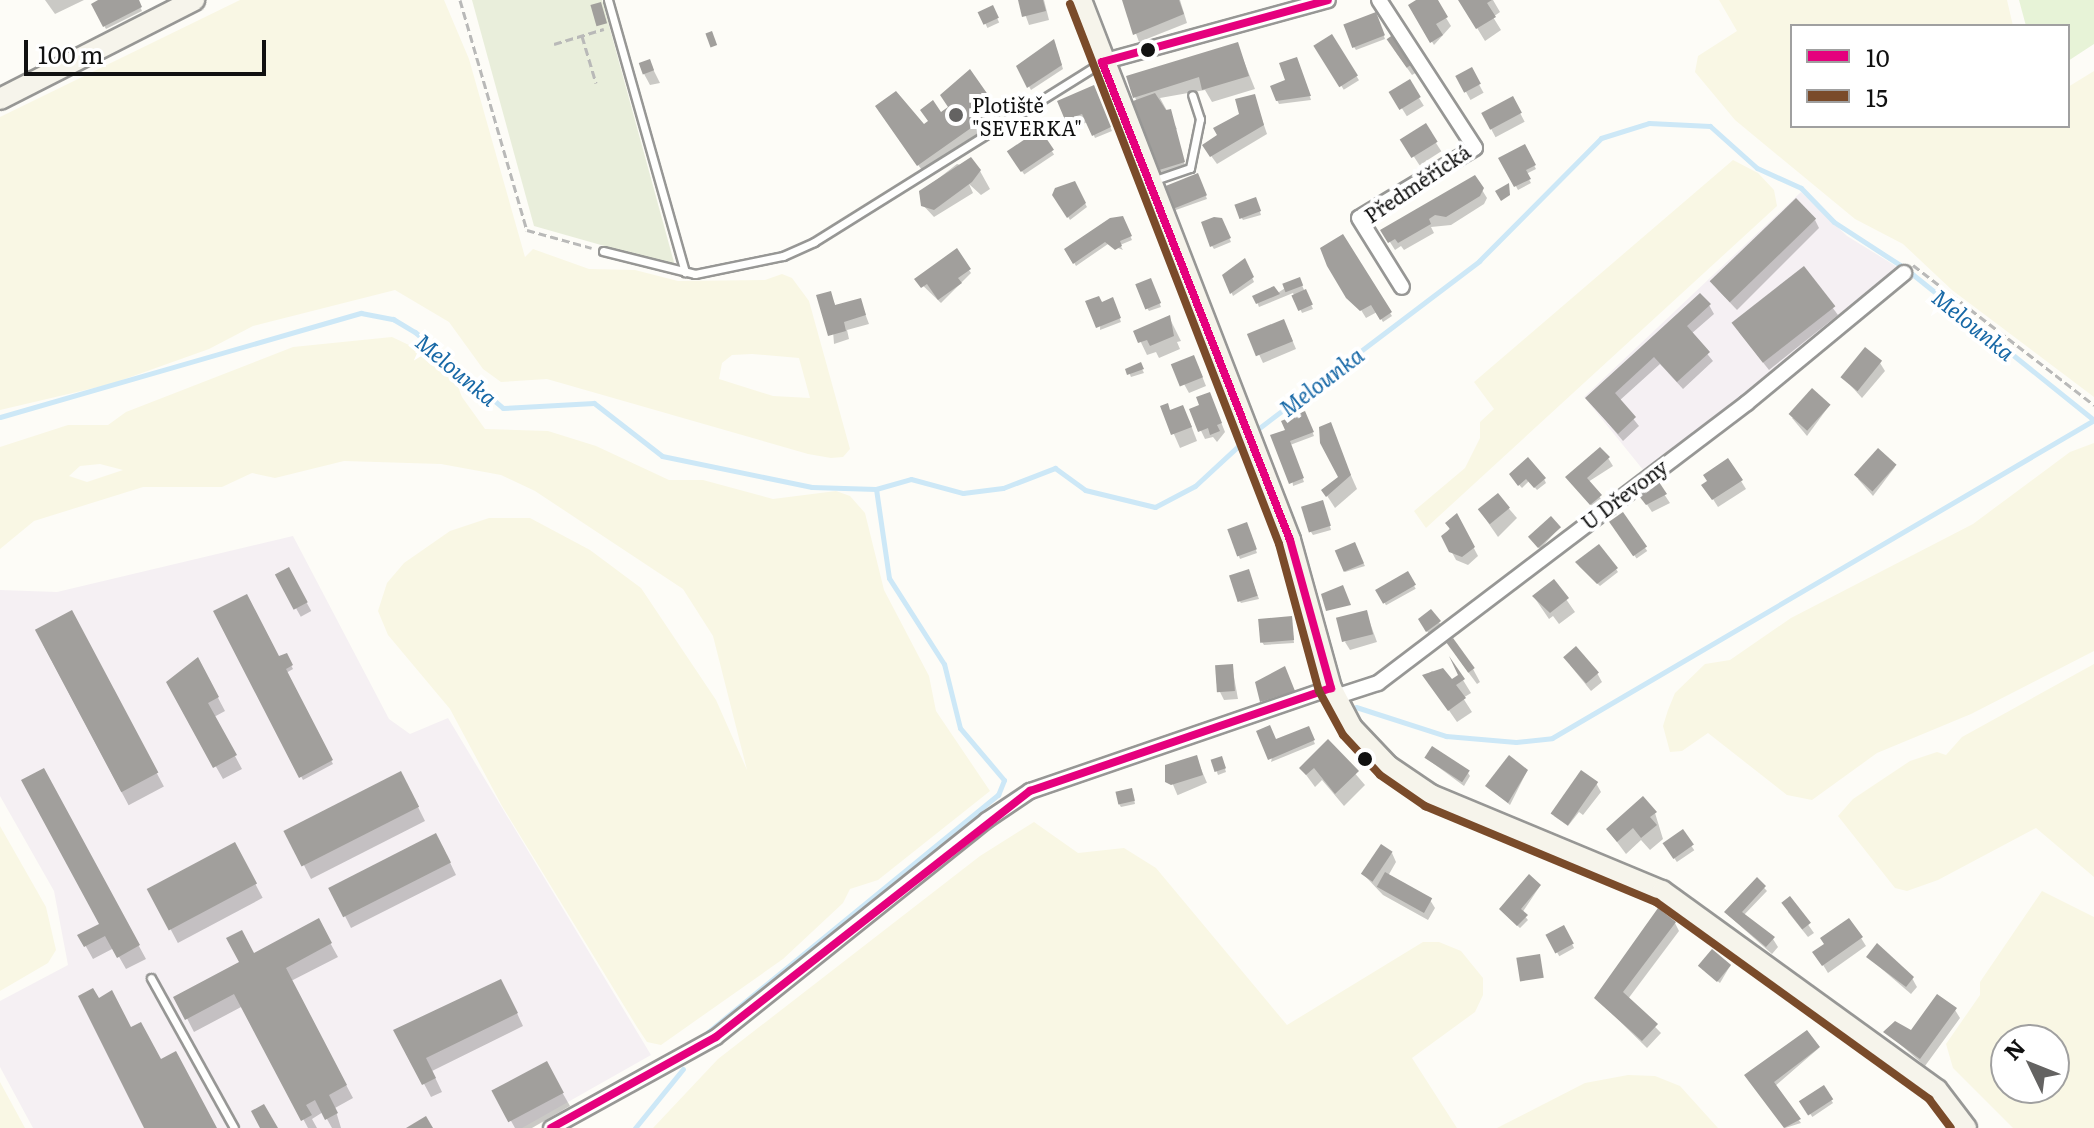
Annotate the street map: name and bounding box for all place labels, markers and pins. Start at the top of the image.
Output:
unlabelled marker [1140,42,1156,58]
place label: Plotiště "SEVERKA" [972,92,1082,139]
marker: Plotiště "SEVERKA" [947,106,965,124]
unlabelled marker [1357,751,1373,767]

